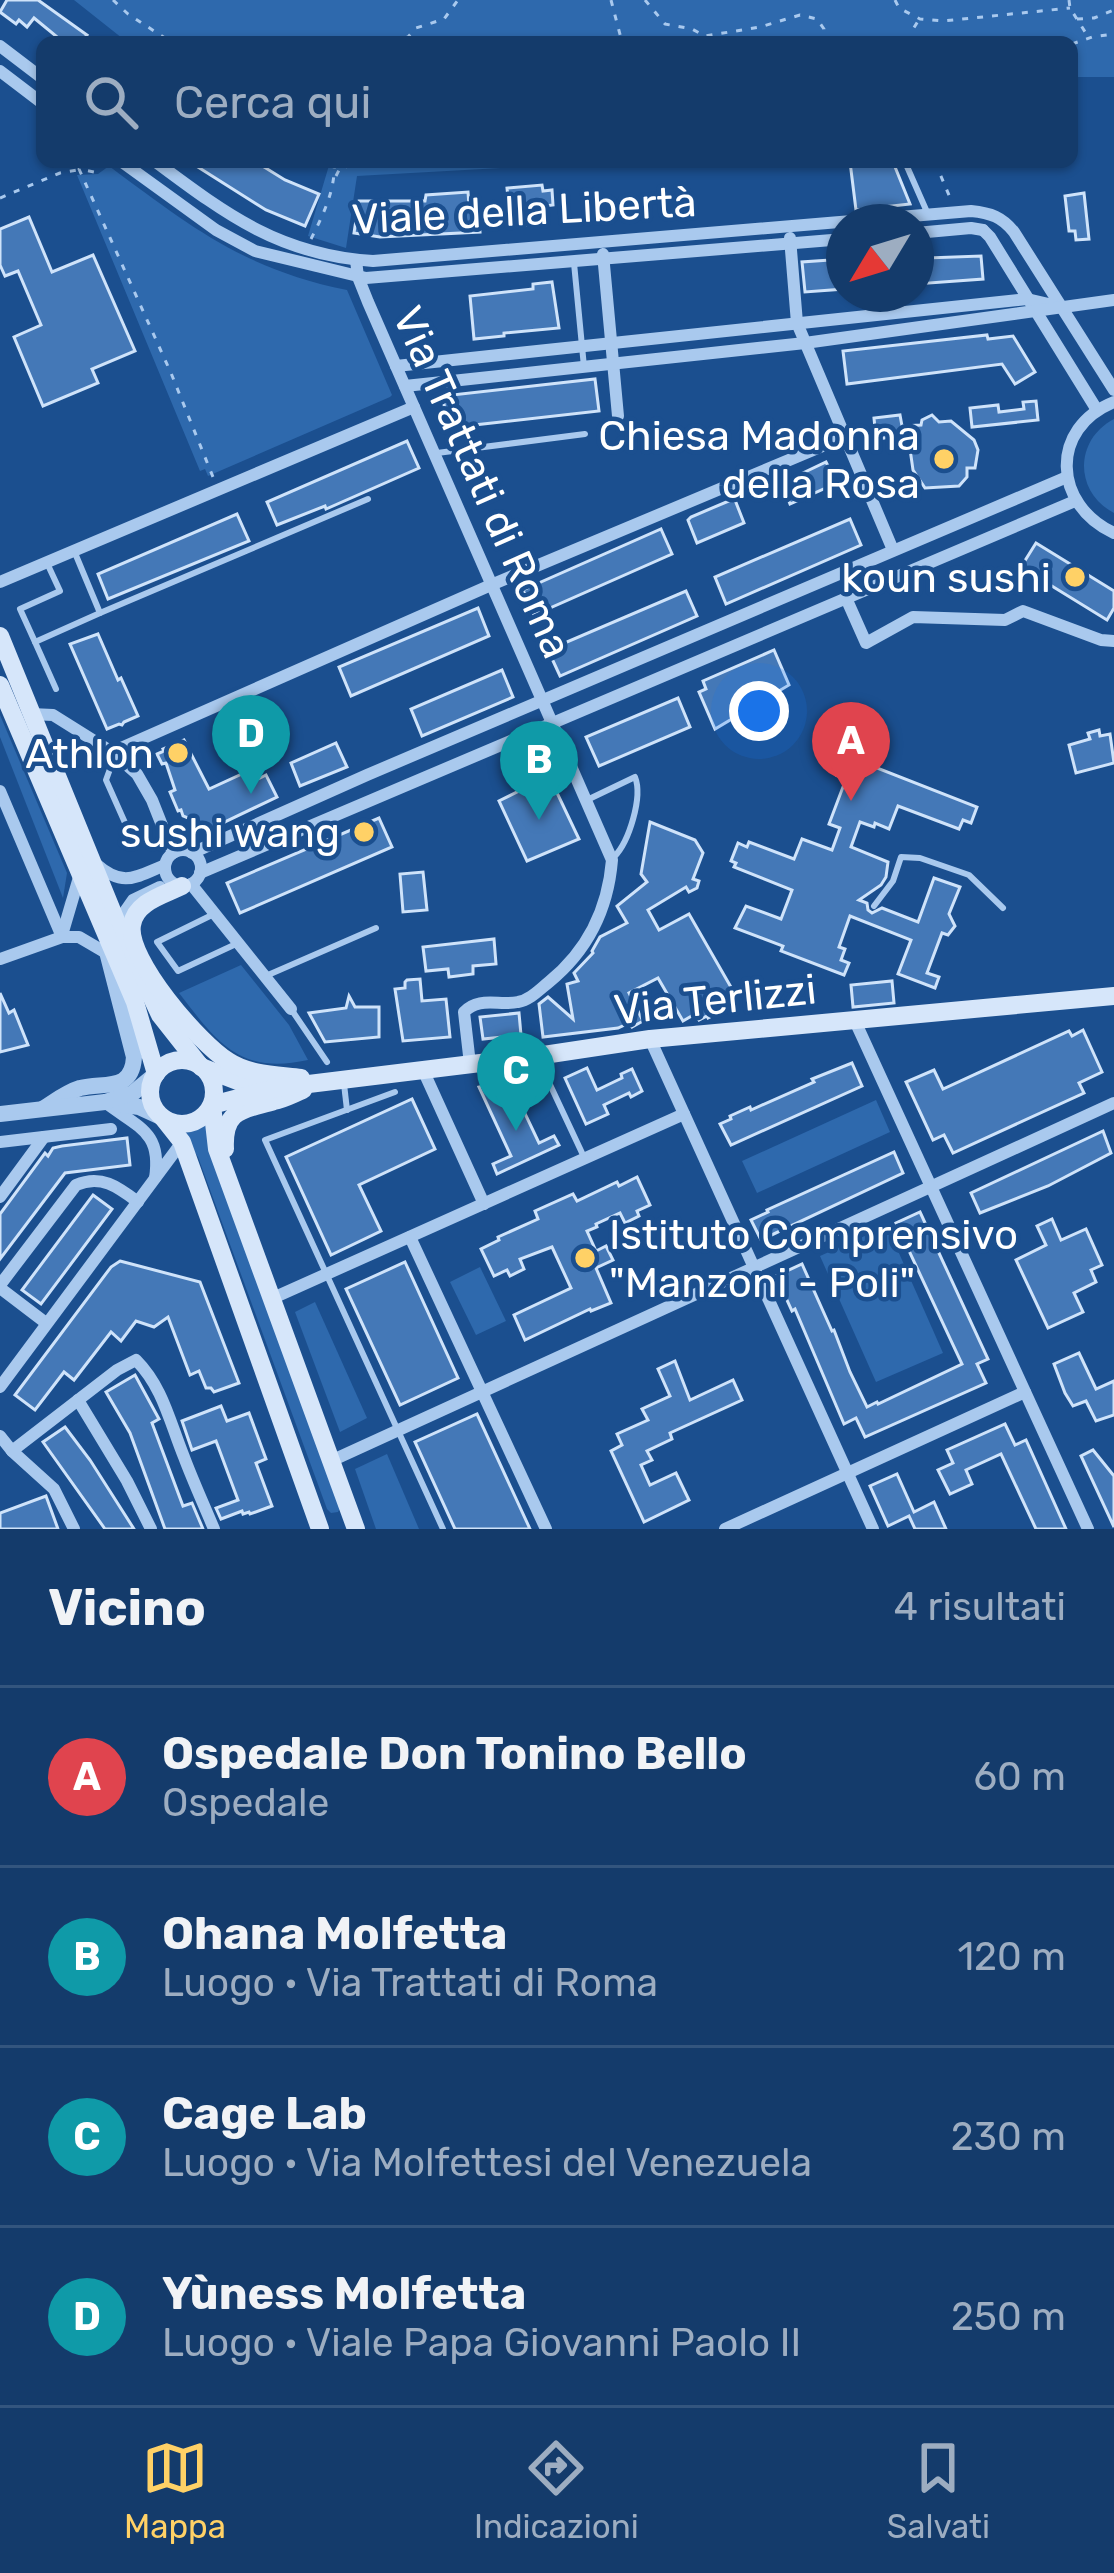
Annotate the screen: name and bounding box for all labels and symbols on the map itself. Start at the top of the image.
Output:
street label: Viale della Libertà [350,177,698,245]
north arrow [826,204,934,312]
street label: Via Trattati di Roma [382,299,582,666]
place label: Chiesa Madonna della Rosa [598,411,920,509]
marker: Chiesa Madonna della Rosa [931,446,957,472]
place label: koun sushi [841,553,1051,603]
marker: koun sushi [1062,564,1088,590]
your location [729,681,789,741]
pin: D [212,695,290,794]
pin: A [812,702,890,801]
pin: B [500,721,578,820]
place label: Athlon [25,729,154,779]
marker: Athlon [165,740,191,766]
place label: sushi wang [120,808,340,858]
marker: sushi wang [351,819,377,845]
street label: Via Terlizzi [612,965,819,1035]
pin: C [477,1032,555,1131]
place label: Istituto Comprensivo "Manzoni - Poli" [609,1210,1018,1308]
marker: Istituto Comprensivo "Manzoni - Poli" [572,1245,598,1271]

